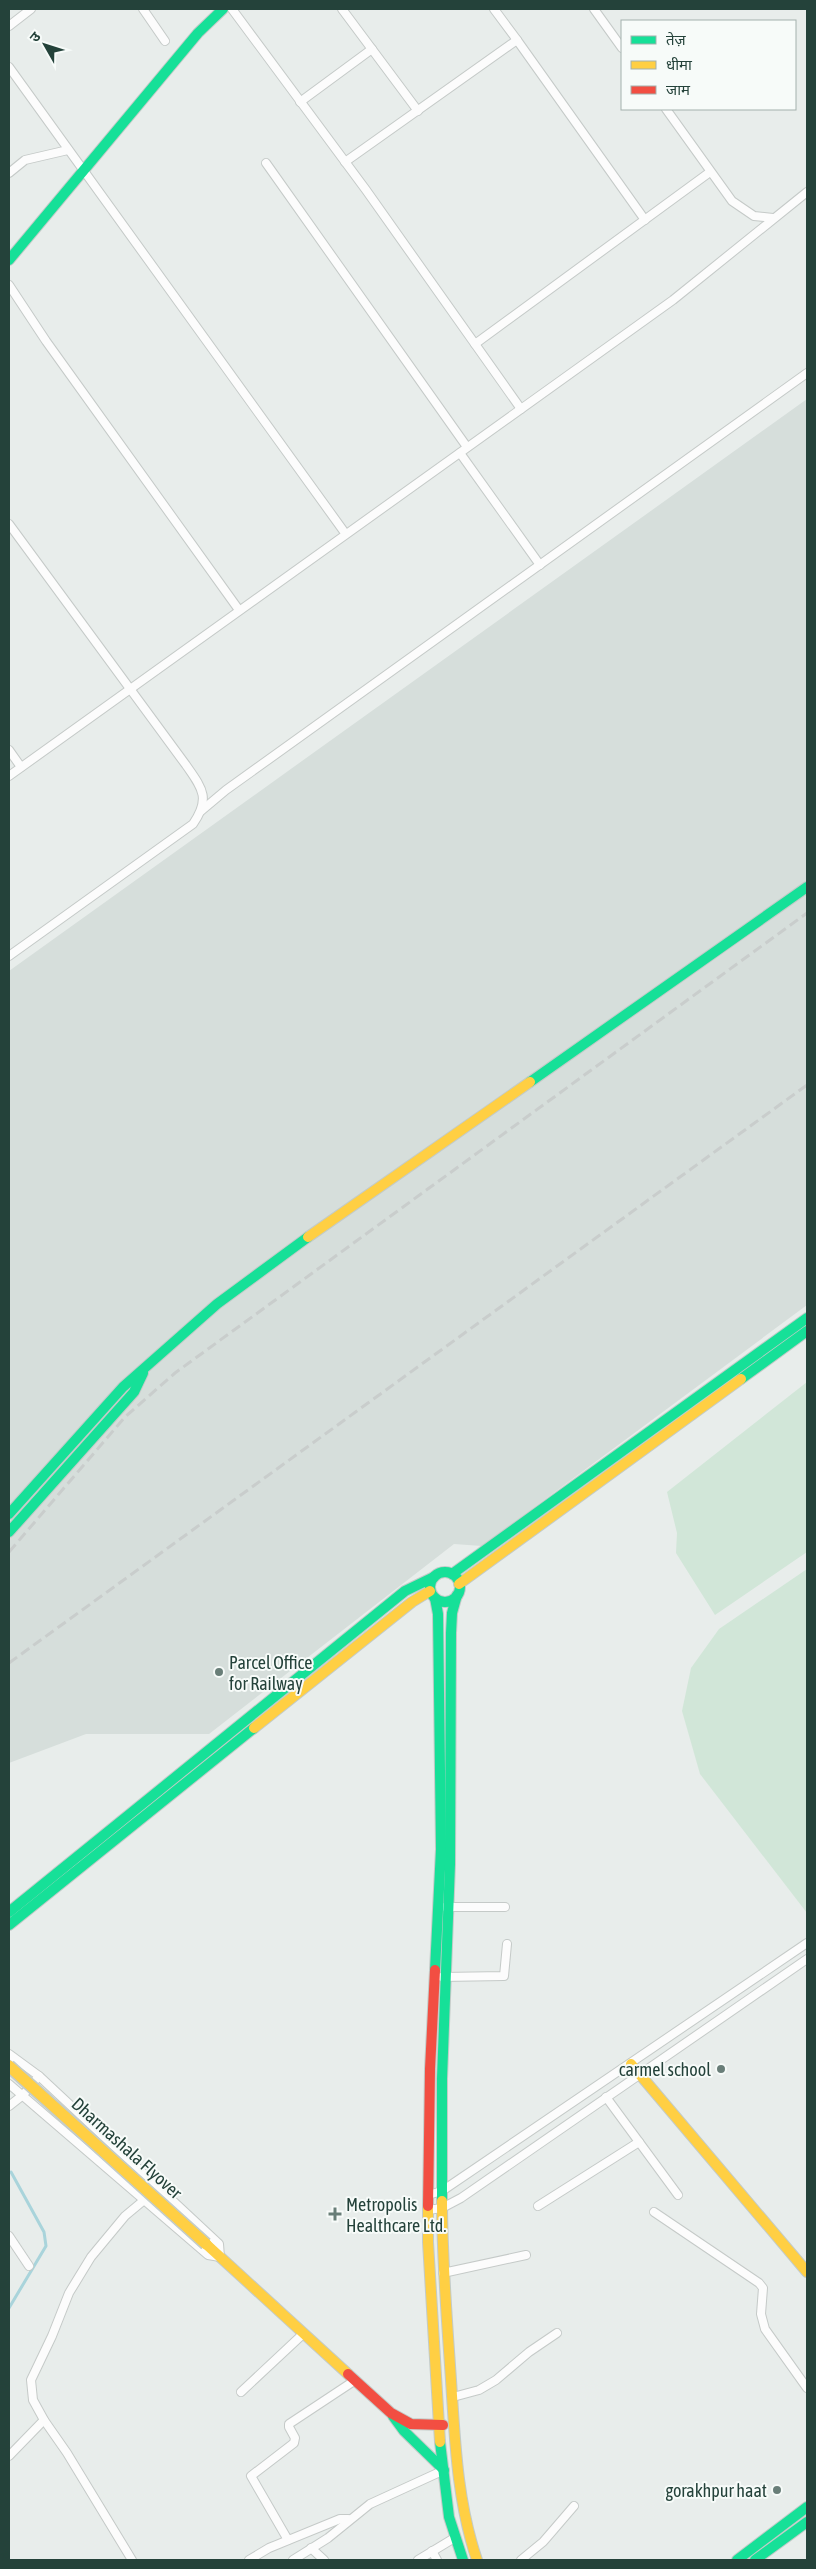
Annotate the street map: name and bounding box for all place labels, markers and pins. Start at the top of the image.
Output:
place label: Parcel Office for Railway [229,1652,312,1694]
marker: Parcel Office for Railway [213,1666,225,1678]
place label: carmel school [619,2059,711,2080]
marker: carmel school [715,2063,727,2075]
place label: Metropolis Healthcare Ltd. [346,2194,446,2236]
marker: Metropolis Healthcare Ltd. [328,2207,342,2221]
place label: gorakhpur haat [666,2480,767,2501]
marker: gorakhpur haat [771,2484,783,2496]

